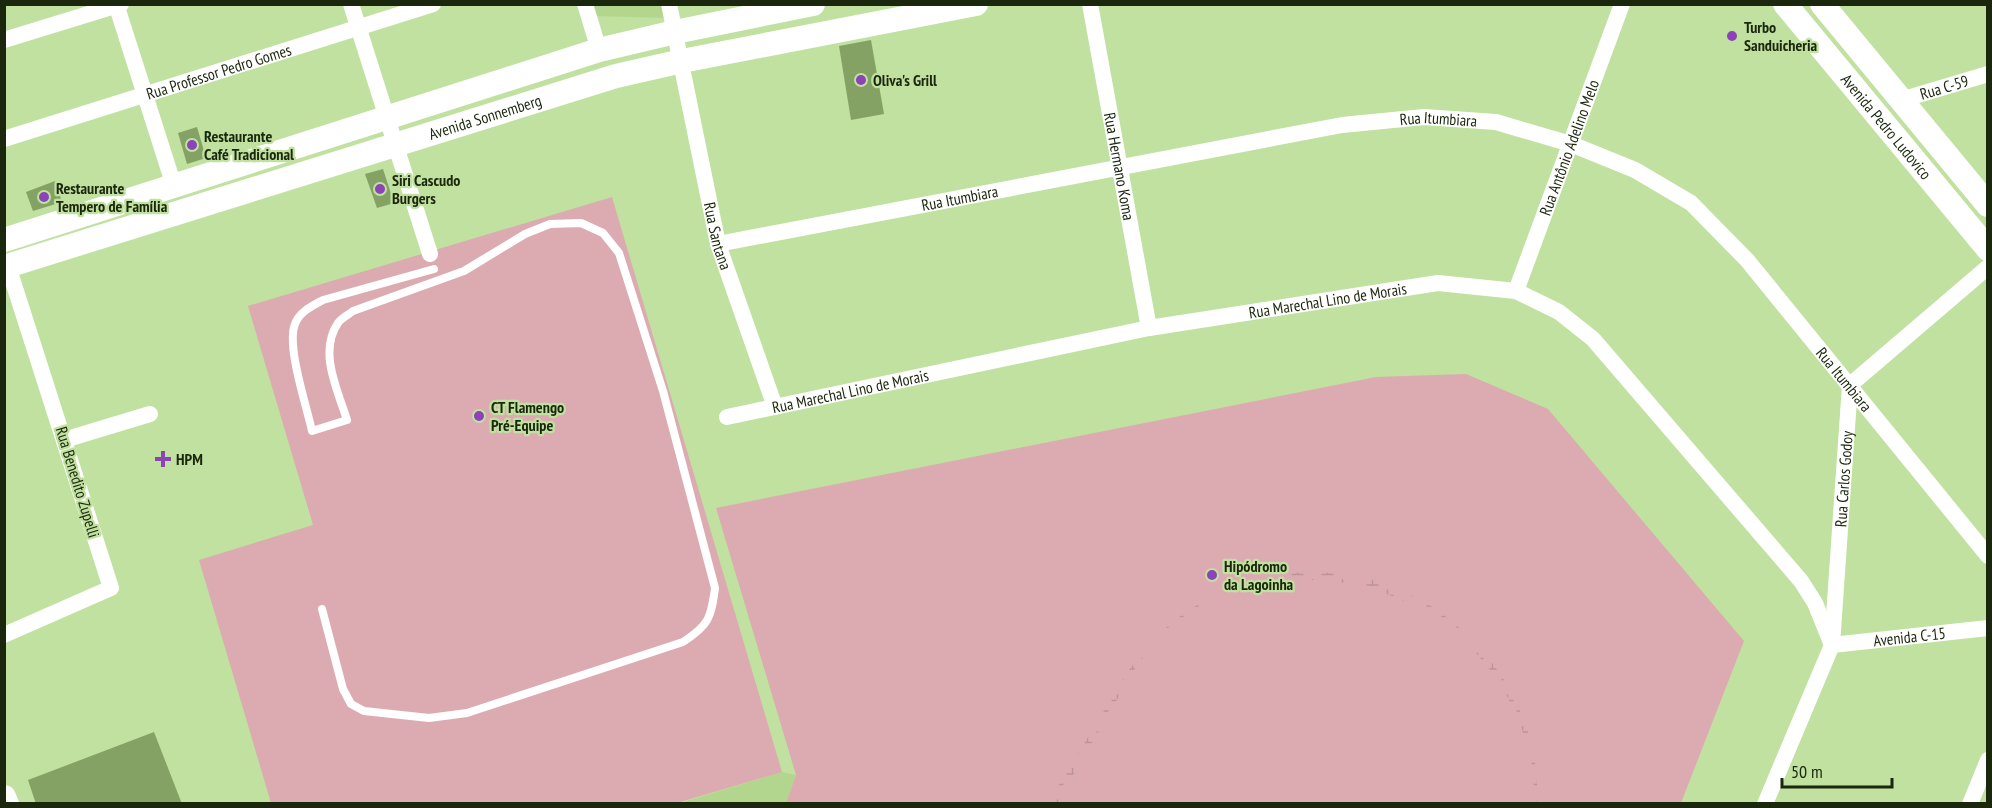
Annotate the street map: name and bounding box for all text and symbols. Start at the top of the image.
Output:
place label: Turbo Sanduicheria [1744,17,1818,55]
marker: Turbo Sanduicheria [1725,29,1739,43]
street label: Rua Professor Pedro Gomes [144,39,294,104]
street label: Avenida Pedro Ludovico [1837,69,1936,183]
place label: Oliva's Grill [873,70,937,90]
street label: Rua C-59 [1917,70,1971,104]
marker: Oliva's Grill [854,73,868,87]
street label: Rua Antônio Adelino Melo [1535,77,1603,218]
street label: Avenida Sonnemberg [426,90,544,144]
street label: Rua Itumbiara [1399,107,1478,131]
street label: Rua Hermano Koma [1100,111,1139,222]
place label: Restaurante Café Tradicional [204,126,294,164]
marker: Restaurante Café Tradicional [185,138,199,152]
place label: Siri Cascudo Burgers [392,170,460,208]
place label: Restaurante Tempero de Família [56,178,168,216]
street label: Rua Itumbiara [920,181,1000,215]
marker: Siri Cascudo Burgers [373,182,387,196]
marker: Restaurante Tempero de Família [37,190,51,204]
street label: Rua Santana [700,200,736,272]
street label: Rua Marechal Lino de Morais [1247,278,1408,322]
street label: Rua Itumbiara [1812,343,1877,416]
street label: Rua Marechal Lino de Morais [770,365,930,417]
place label: CT Flamengo Pré-Equipe [491,397,564,435]
marker: CT Flamengo Pré-Equipe [472,409,486,423]
street label: Rua Benedito Zupelli [52,424,104,540]
street label: Rua Carlos Godoy [1830,430,1857,528]
place label: HPM [176,449,203,469]
marker: HPM [154,450,172,468]
place label: Hipódromo da Lagoinha [1224,556,1294,594]
marker: Hipódromo da Lagoinha [1205,568,1219,582]
street label: Avenida C-15 [1872,623,1947,650]
scale bar [1782,751,1892,789]
text: 50 m [1791,760,1823,783]

